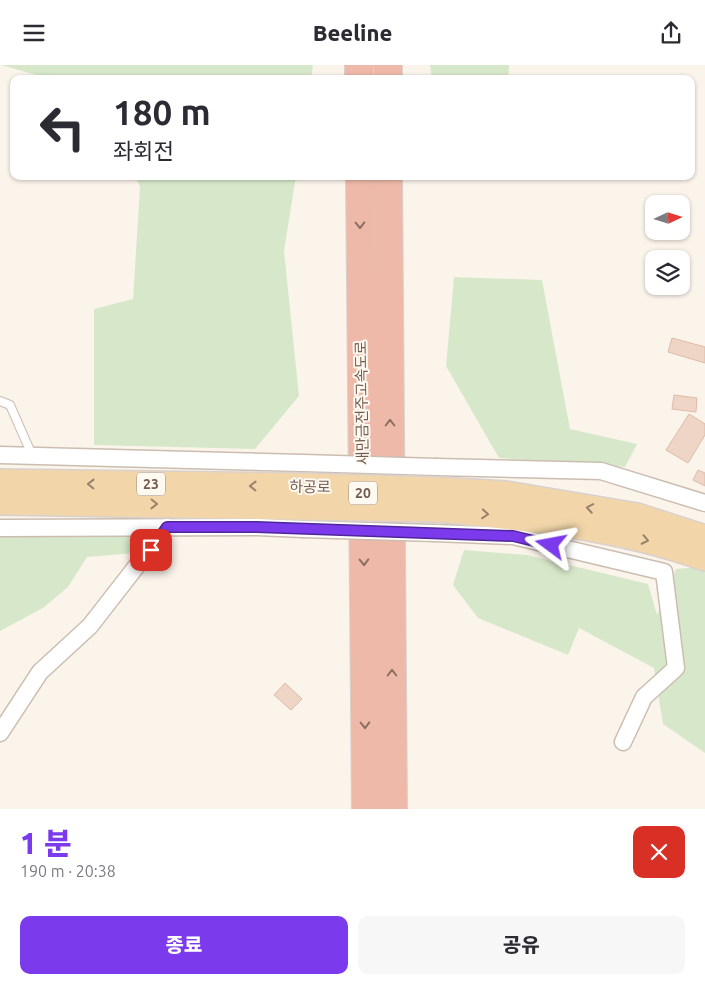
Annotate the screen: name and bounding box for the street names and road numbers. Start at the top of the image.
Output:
street label: 새만금전주고속도로 [352,341,371,465]
road number: 23 [137,473,165,495]
street label: 하공로 [289,478,331,495]
road number: 20 [349,481,377,504]

